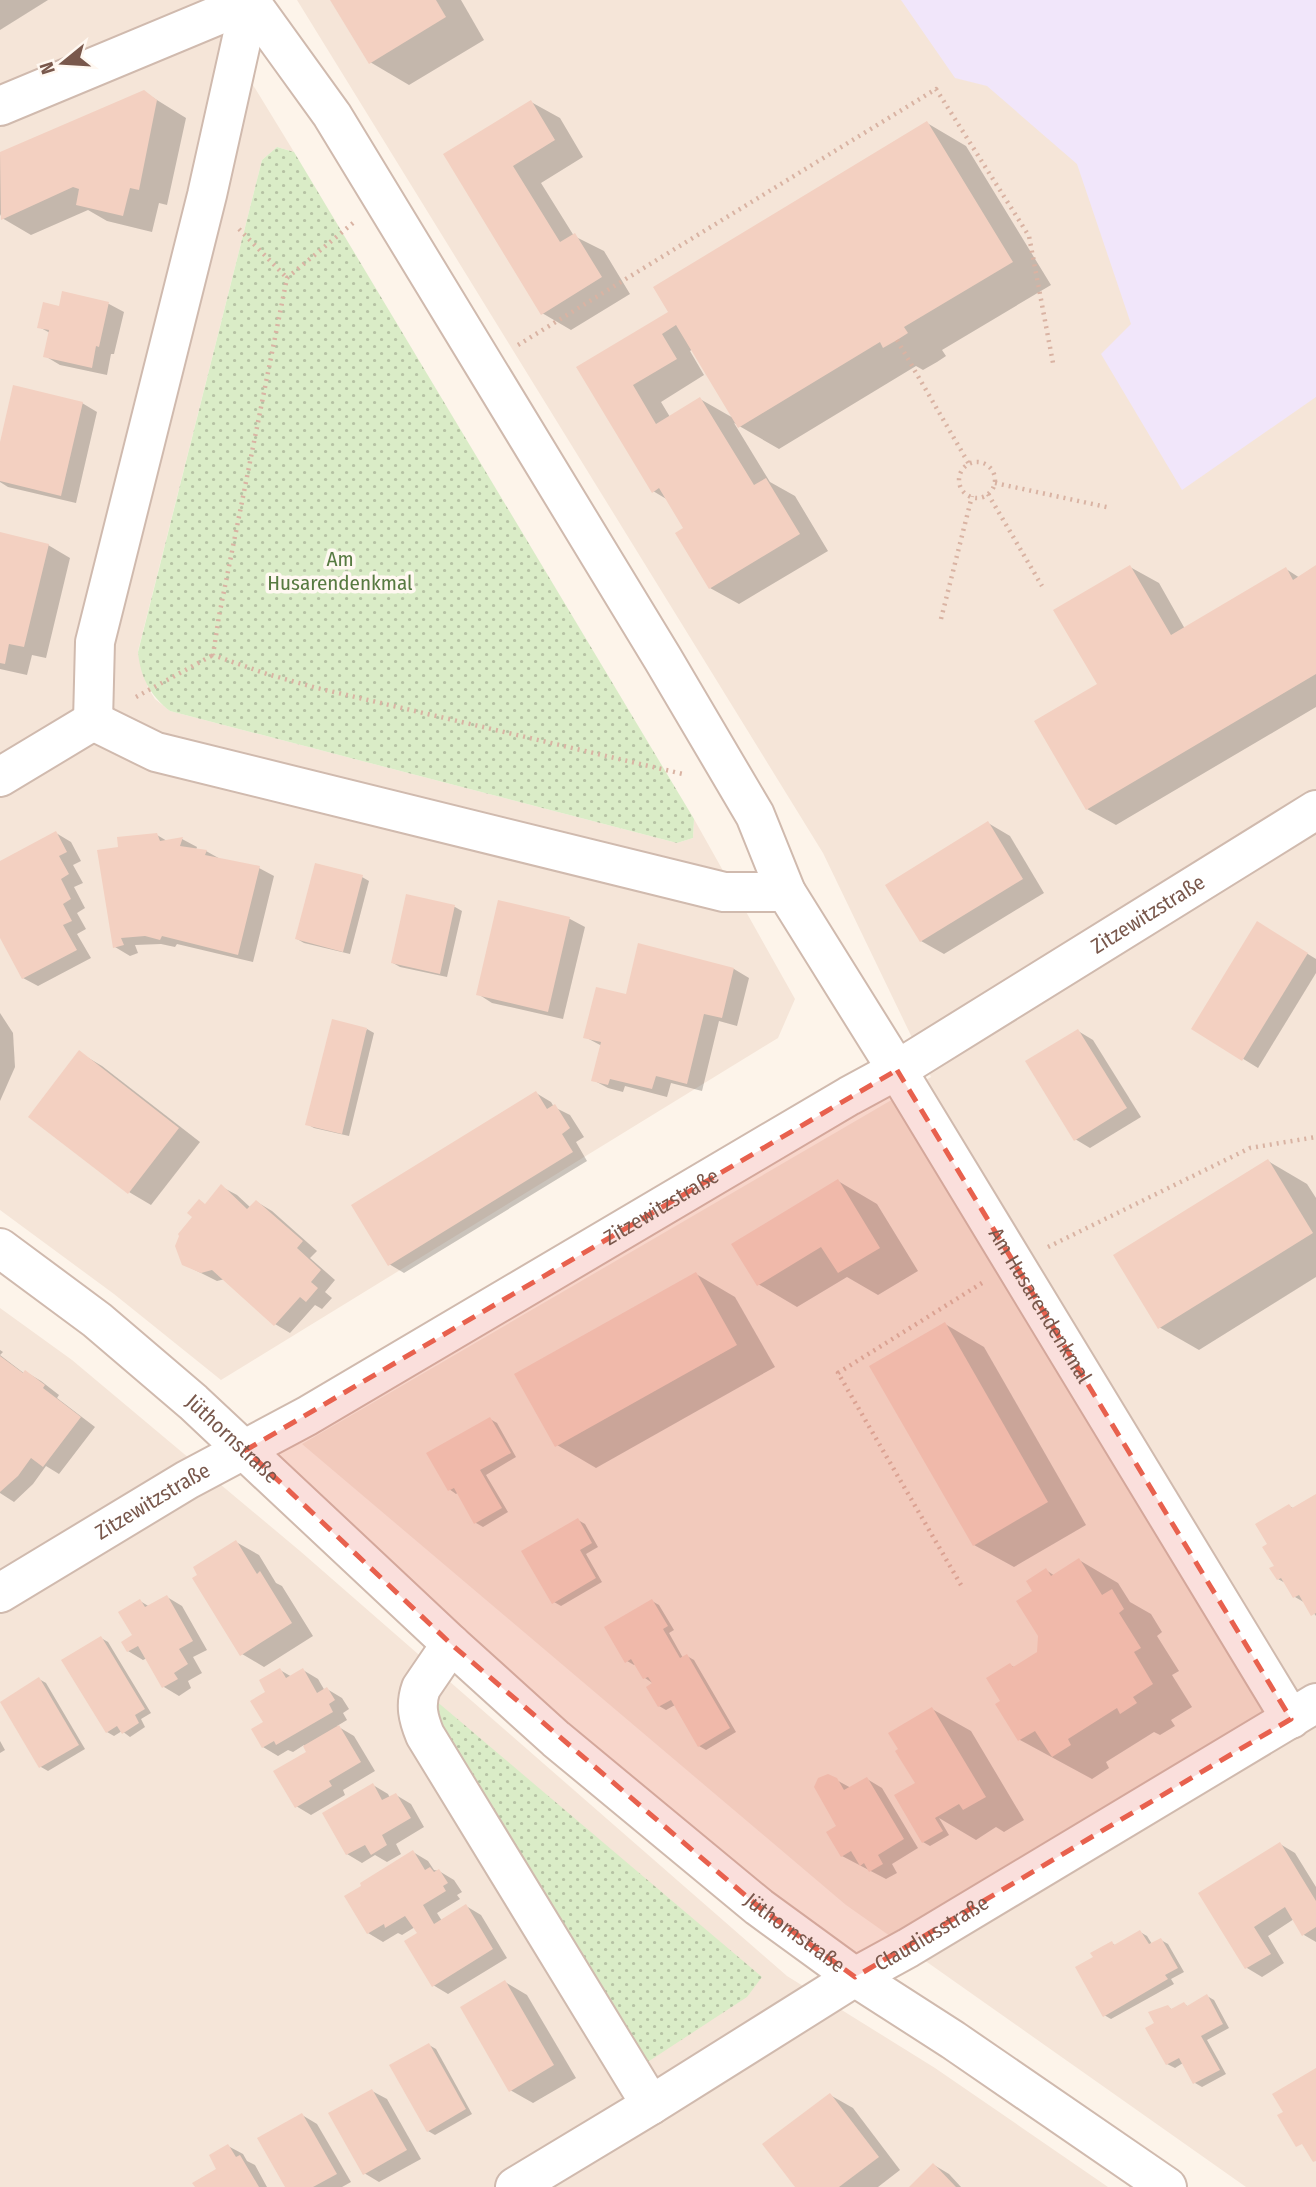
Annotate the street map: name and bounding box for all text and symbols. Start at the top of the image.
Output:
north arrow [28,28,98,98]
text: N [35,59,60,77]
park label: Am Husarendenkmal [267,546,413,596]
street label: Zitzewitzstraße [1086,869,1210,959]
street label: Zitzewitzstraße [599,1163,724,1251]
street label: Am Husarendenkmal [983,1223,1097,1388]
street label: Jüthornstraße [180,1389,284,1489]
street label: Zitzewitzstraße [90,1457,214,1545]
street label: Jüthornstraße [739,1887,850,1978]
street label: Claudiusstraße [870,1890,994,1977]

